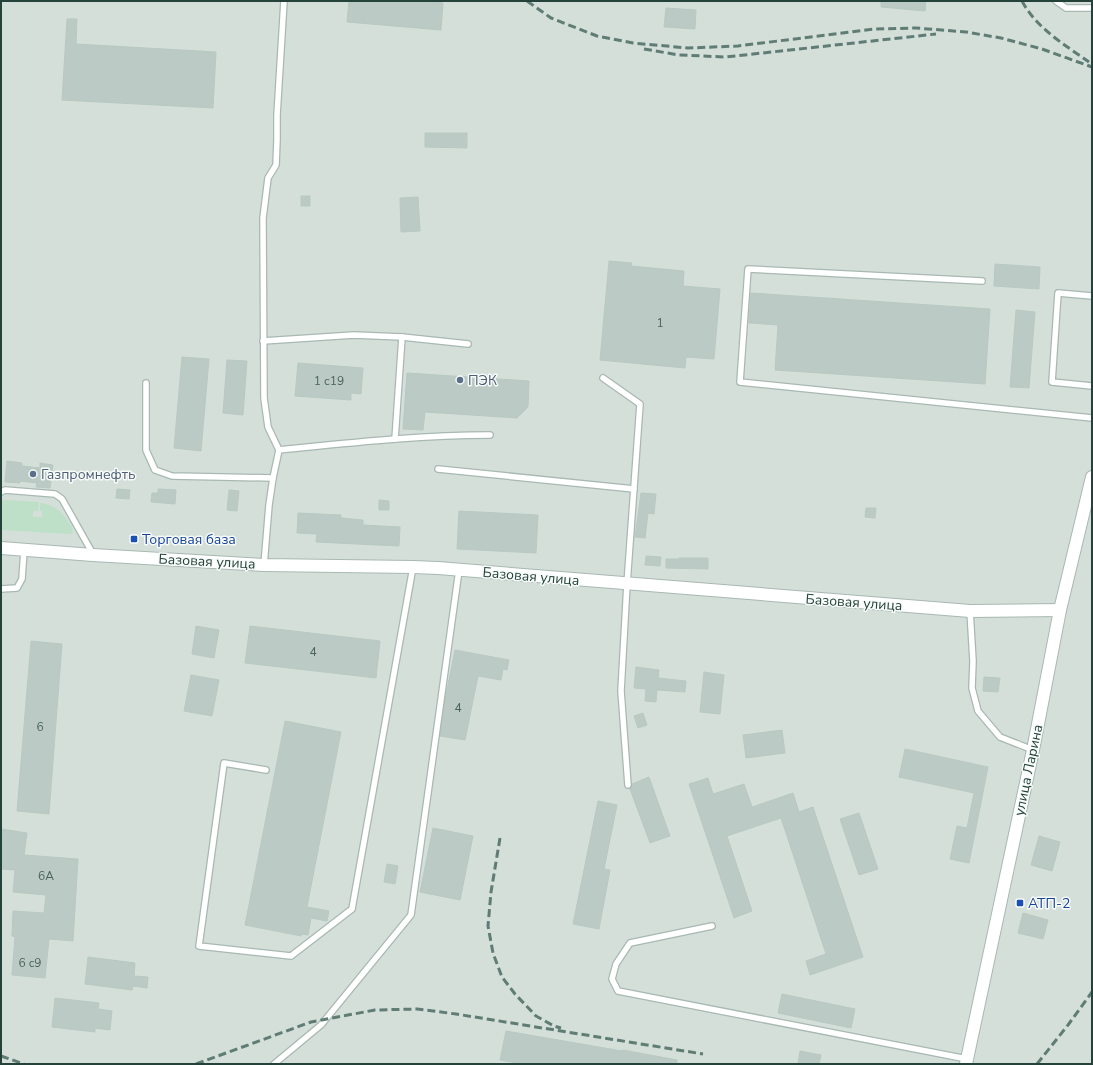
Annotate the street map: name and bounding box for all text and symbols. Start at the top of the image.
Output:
house number: 1 [656,315,664,331]
place label: ПЭК [468,371,497,390]
house number: 1 с19 [314,373,344,389]
marker: ПЭК [455,375,465,385]
place label: Газпромнефть [41,465,136,484]
marker: Газпромнефть [28,469,38,479]
place label: Торговая база [142,530,236,549]
marker: Торговая база [129,534,139,544]
street label: Базовая улица [158,549,256,574]
street label: Базовая улица [482,563,580,590]
street label: Базовая улица [805,590,903,615]
house number: 4 [309,644,317,660]
house number: 4 [454,700,462,716]
house number: 6 [36,719,44,735]
street label: улица Ларина [1010,723,1047,817]
house number: 6А [38,868,54,884]
place label: АТП-2 [1028,894,1070,913]
marker: АТП-2 [1015,898,1025,908]
house number: 6 с9 [18,955,42,971]

